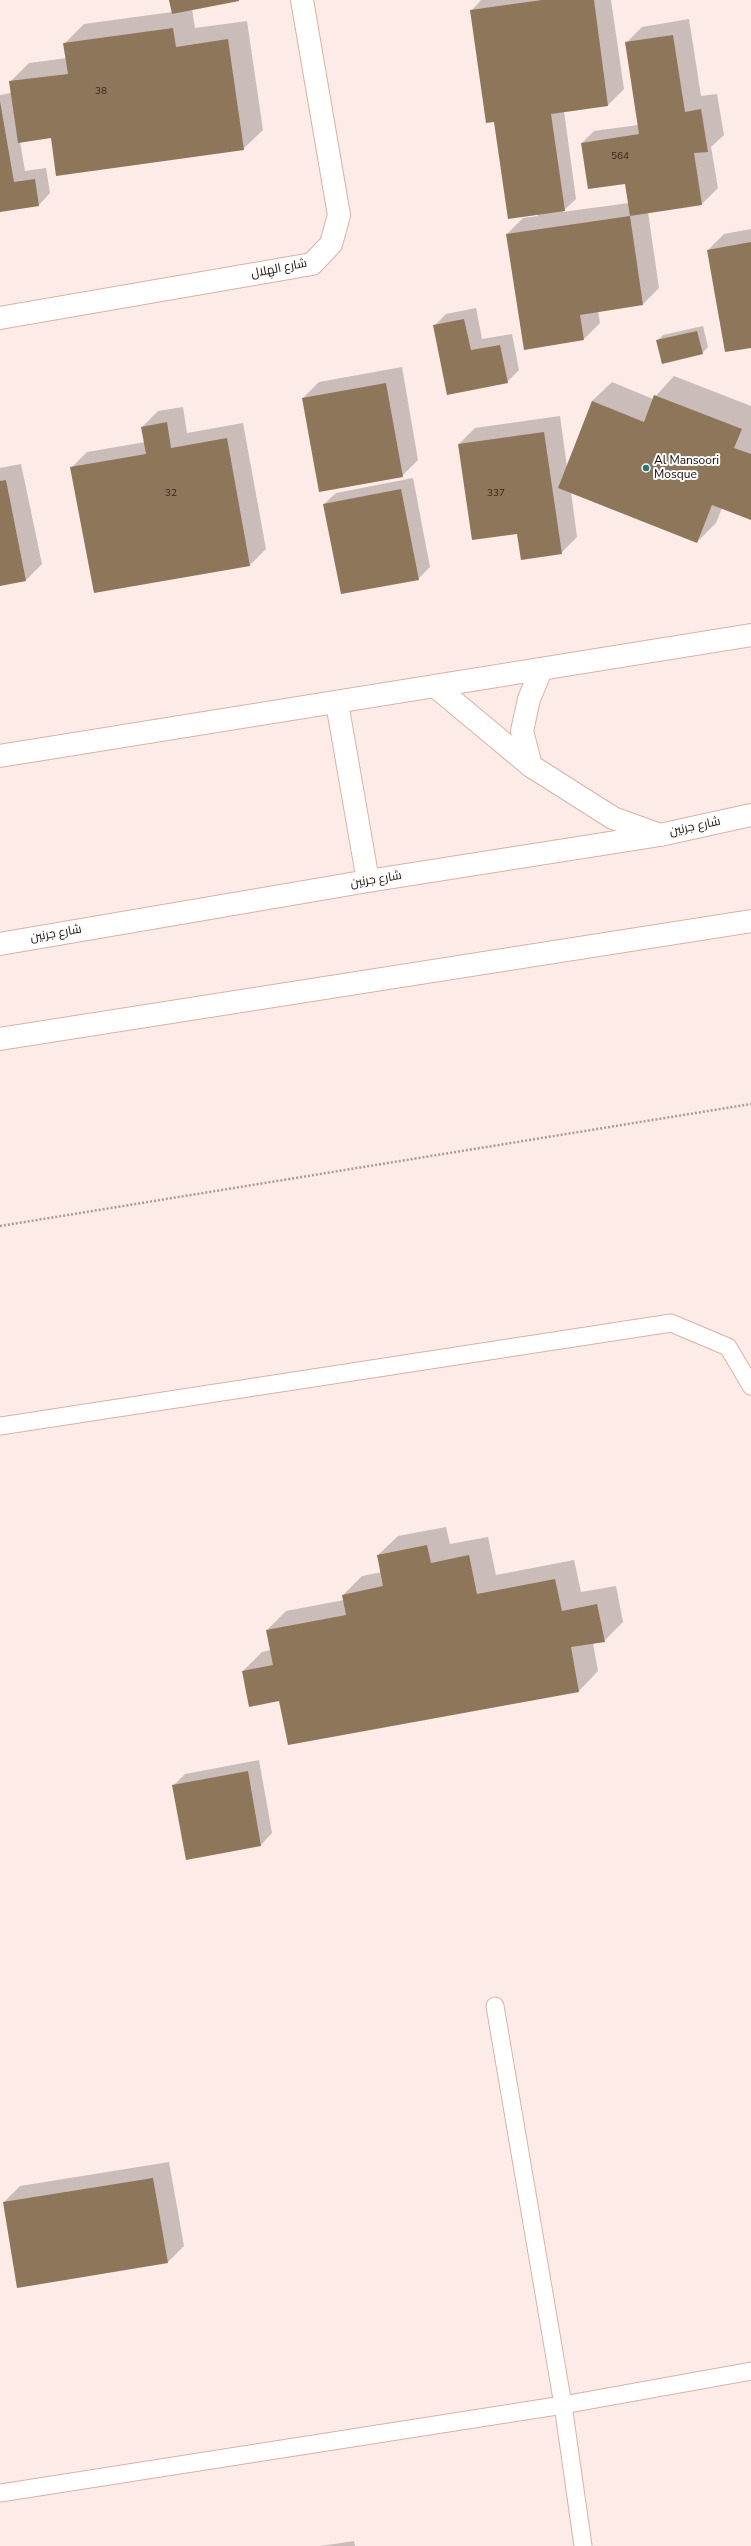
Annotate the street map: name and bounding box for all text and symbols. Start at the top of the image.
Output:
house number: 38 [95,86,107,98]
house number: 564 [611,151,629,163]
street label: شارع الهِلال [250,257,308,281]
place label: Al Mansoori Mosque [654,454,719,482]
marker: Al Mansoori Mosque [641,463,651,473]
house number: 32 [165,488,177,500]
house number: 337 [487,488,505,500]
street label: شارع جرنين [668,815,722,839]
street label: شارع جرنين [349,869,403,891]
street label: شارع جرنين [29,922,83,946]

